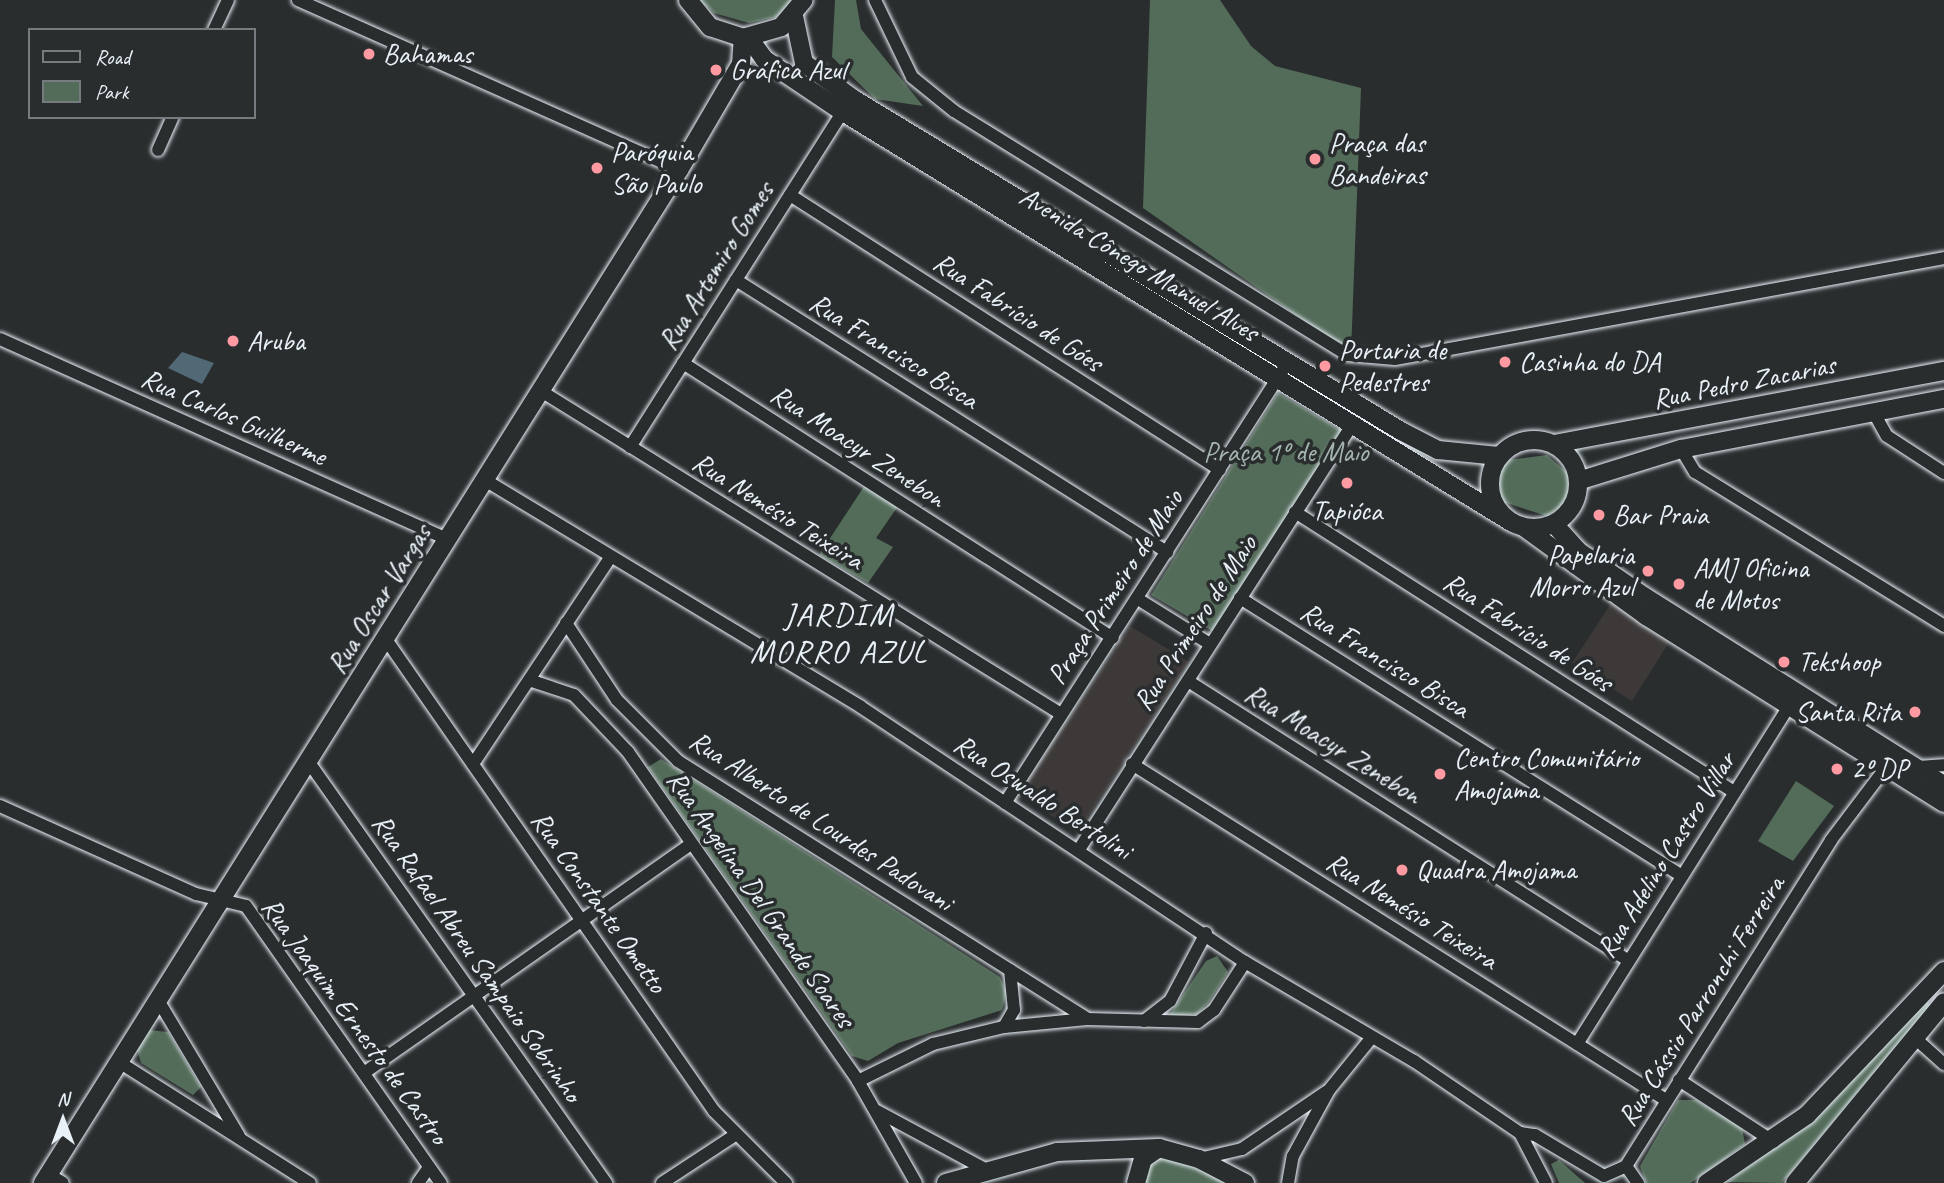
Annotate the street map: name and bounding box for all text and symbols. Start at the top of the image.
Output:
legend [28,28,256,119]
place label: Bahamas [383,37,472,71]
text: Road [95,44,130,70]
marker: Bahamas [361,46,377,62]
place label: Gráfica Azul [730,53,846,87]
marker: Gráfica Azul [708,62,724,78]
text: Park [95,79,128,105]
place label: Praça das Bandeiras [1329,126,1426,192]
place label: Paróquia São Paulo [611,135,703,201]
marker: Praça das Bandeiras [1307,151,1323,167]
marker: Paróquia São Paulo [589,160,605,176]
street label: Rua Artemiro Gomes [651,176,781,356]
street label: Avenida Cônego Manuel Alves [1013,179,1265,349]
street label: Rua Fabrício de Góes [927,245,1109,379]
street label: Rua Francisco Bisca [804,286,984,416]
place label: Aruba [247,324,305,358]
marker: Aruba [225,333,241,349]
place label: Portaria de Pedestres [1339,333,1446,399]
place label: Casinha do DA [1519,345,1660,379]
street label: Rua Pedro Zacarias [1649,348,1839,416]
marker: Casinha do DA [1497,354,1513,370]
marker: Portaria de Pedestres [1317,358,1333,374]
street label: Rua Carlos Guilherme [136,361,332,473]
street label: Rua Moacyr Zenebon [765,378,951,514]
park label: Praça 1º de Maio [1203,435,1369,469]
street label: Rua Nemésio Teixeira [686,445,870,577]
marker: Tapióca [1339,475,1355,491]
street label: Praça Primeiro de Maio [1040,483,1190,691]
place label: Tapióca [1312,494,1382,528]
place label: Bar Praia [1613,498,1709,532]
marker: Bar Praia [1591,507,1607,523]
street label: Rua Oscar Vargas [320,518,438,680]
street label: Rua Primeiro de Maio [1125,528,1265,718]
place label: Papelaria Morro Azul [1529,538,1634,604]
place label: AMJ Oficina de Motos [1693,551,1809,617]
marker: Papelaria Morro Azul [1640,563,1656,579]
street label: Rua Fabrício de Góes [1437,565,1619,699]
marker: AMJ Oficina de Motos [1671,576,1687,592]
street label: Rua Francisco Bisca [1295,595,1475,725]
district label: JARDIM MORRO AZUL [753,597,925,672]
place label: Tekshoop [1798,645,1880,679]
marker: Tekshoop [1776,654,1792,670]
street label: Rua Moacyr Zenebon [1240,677,1426,811]
place label: Santa Rita [1795,695,1901,729]
marker: Santa Rita [1907,704,1923,720]
street label: Rua Alberto de Lourdes Padovani [683,723,959,919]
street label: Rua Oswaldo Bertolini [947,727,1139,867]
place label: Centro Comunitário Amojama [1454,741,1639,807]
street label: Rua Adelino Castro Villar [1589,746,1743,964]
place label: 2º DP [1851,752,1908,786]
marker: 2º DP [1829,761,1845,777]
street label: Rua Angelina Del Grande Soares [660,765,862,1033]
marker: Centro Comunitário Amojama [1432,766,1448,782]
street label: Rua Constante Ometto [524,805,674,999]
street label: Rua Rafael Abreu Sampaio Sobrinho [365,808,589,1108]
street label: Rua Nemésio Teixeira [1320,845,1504,977]
place label: Quadra Amojama [1416,853,1575,887]
marker: Quadra Amojama [1394,862,1410,878]
street label: Rua Cássio Parronchi Ferreira [1610,870,1792,1132]
street label: Rua Joaquim Ernesto de Castro [255,892,455,1150]
north arrow [28,1085,98,1155]
text: N [57,1087,69,1111]

